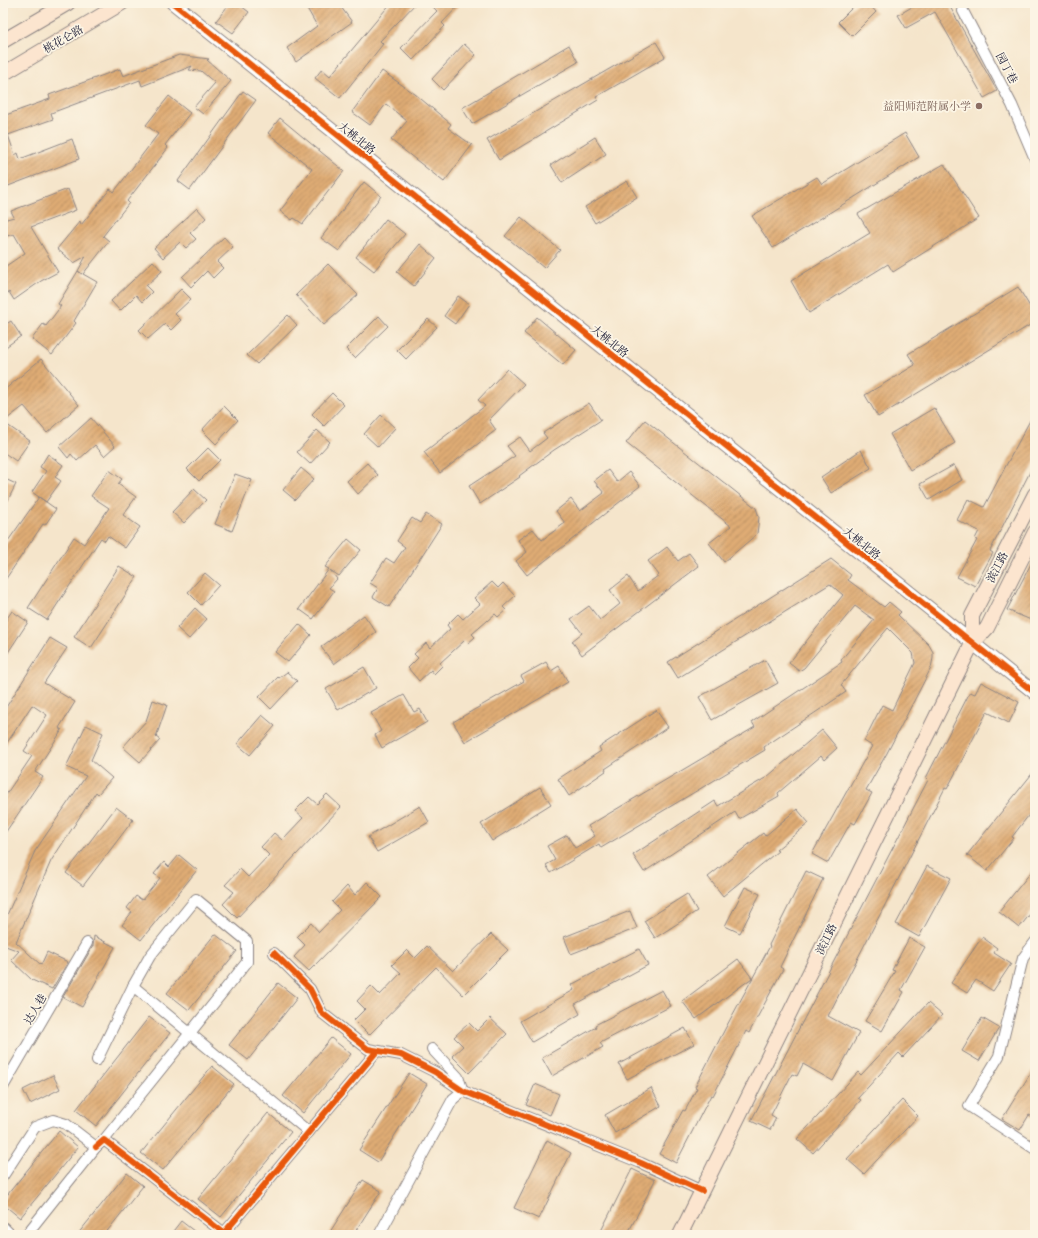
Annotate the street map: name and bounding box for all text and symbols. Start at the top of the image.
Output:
street label: 桃花仑路 [40,22,86,56]
street label: 园丁巷 [993,50,1021,86]
place label: 益阳师范附属小学 [883,99,971,113]
marker: 益阳师范附属小学 [974,101,984,111]
street label: 大桃北路 [335,119,379,157]
street label: 大桃北路 [588,322,632,360]
street label: 大桃北路 [840,524,884,562]
street label: 滨江路 [983,549,1011,585]
street label: 滨江路 [812,921,840,957]
street label: 达人巷 [21,991,49,1027]

